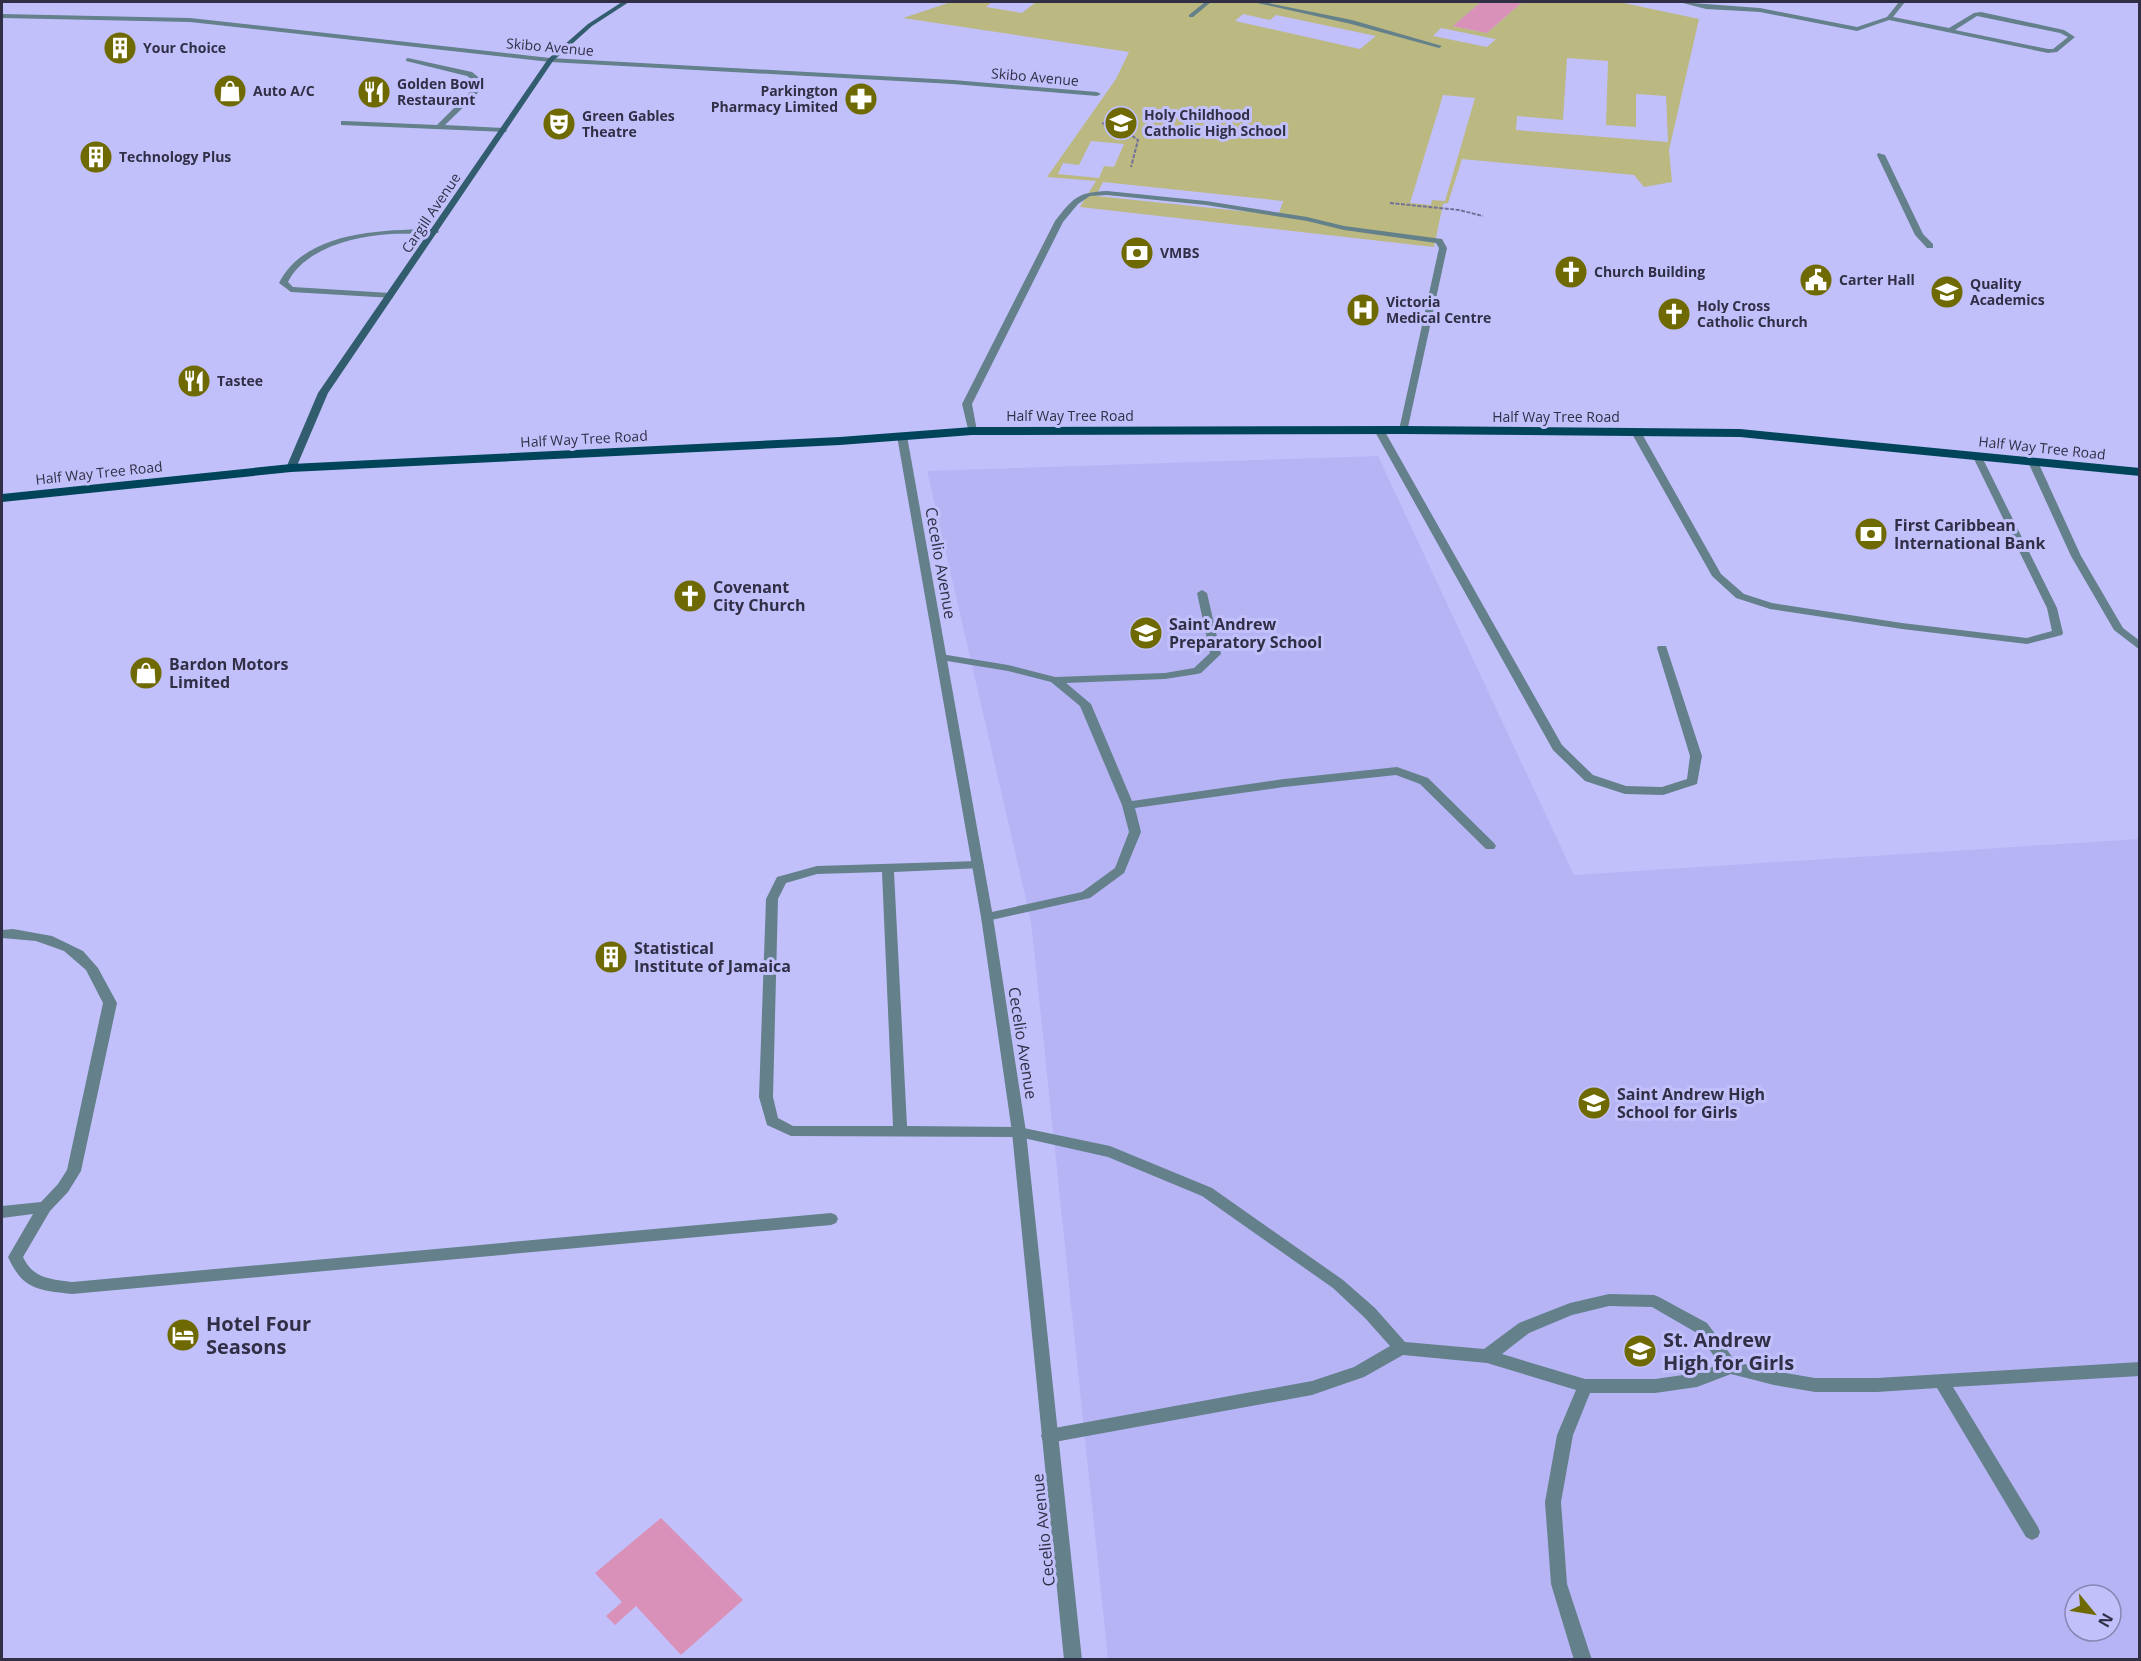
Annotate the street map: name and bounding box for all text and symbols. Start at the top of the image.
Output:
building icon: Your Choice [102,30,138,66]
street label: Skibo Avenue [505,33,595,60]
place label: Your Choice [143,38,226,57]
street label: Skibo Avenue [990,63,1080,90]
shop icon: Auto A/C [212,73,248,109]
restaurant icon: Golden Bowl Restaurant [356,74,392,110]
place label: Golden Bowl Restaurant [397,74,484,109]
place label: Auto A/C [253,81,315,100]
place label: Parkington Pharmacy Limited [711,81,838,116]
pharmacy icon: Parkington Pharmacy Limited [843,81,879,117]
school or university icon: Holy Childhood Catholic High School [1103,105,1139,141]
place label: Holy Childhood Catholic High School [1144,105,1286,140]
theatre icon: Green Gables Theatre [541,106,577,142]
place label: Green Gables Theatre [582,106,675,141]
building icon: Technology Plus [78,139,114,175]
place label: Technology Plus [119,147,231,166]
street label: Cargill Avenue [397,169,465,257]
bank icon: VMBS [1119,235,1155,271]
place label: VMBS [1160,243,1200,262]
church icon: Church Building [1553,254,1589,290]
place label: Church Building [1594,262,1705,281]
public building icon: Carter Hall [1798,262,1834,298]
place label: Carter Hall [1839,270,1915,289]
school or university icon: Quality Academics [1929,274,1965,310]
place label: Quality Academics [1970,274,2045,309]
hospital icon: Victoria Medical Centre [1345,292,1381,328]
place label: Victoria Medical Centre [1386,292,1491,327]
church icon: Holy Cross Catholic Church [1656,296,1692,332]
place label: Holy Cross Catholic Church [1697,296,1808,331]
restaurant icon: Tastee [176,363,212,399]
place label: Tastee [217,371,263,390]
street label: Half Way Tree Road [1006,406,1134,425]
street label: Half Way Tree Road [1492,407,1620,426]
street label: Half Way Tree Road [520,426,648,451]
street label: Half Way Tree Road [1978,431,2106,464]
street label: Half Way Tree Road [35,456,163,489]
street label: Cecelio Avenue [920,505,962,621]
place label: First Caribbean International Bank [1894,514,2046,554]
bank icon: First Caribbean International Bank [1853,516,1889,552]
place label: Covenant City Church [713,576,806,616]
church icon: Covenant City Church [672,578,708,614]
place label: Saint Andrew Preparatory School [1169,613,1322,653]
school or university icon: Saint Andrew Preparatory School [1128,615,1164,651]
place label: Bardon Motors Limited [169,653,288,693]
shop icon: Bardon Motors Limited [128,655,164,691]
place label: Statistical Institute of Jamaica [634,937,791,977]
building icon: Statistical Institute of Jamaica [593,939,629,975]
street label: Cecelio Avenue [1003,985,1043,1101]
place label: Saint Andrew High School for Girls [1617,1083,1765,1123]
school or university icon: Saint Andrew High School for Girls [1576,1085,1612,1121]
place label: Hotel Four Seasons [206,1310,311,1360]
hotel icon: Hotel Four Seasons [165,1317,201,1353]
place label: St. Andrew High for Girls [1663,1326,1794,1376]
school or university icon: St. Andrew High for Girls [1622,1333,1658,1369]
street label: Cecelio Avenue [1026,1473,1060,1587]
north arrow [2063,1583,2123,1643]
text: N [2093,1609,2119,1632]

